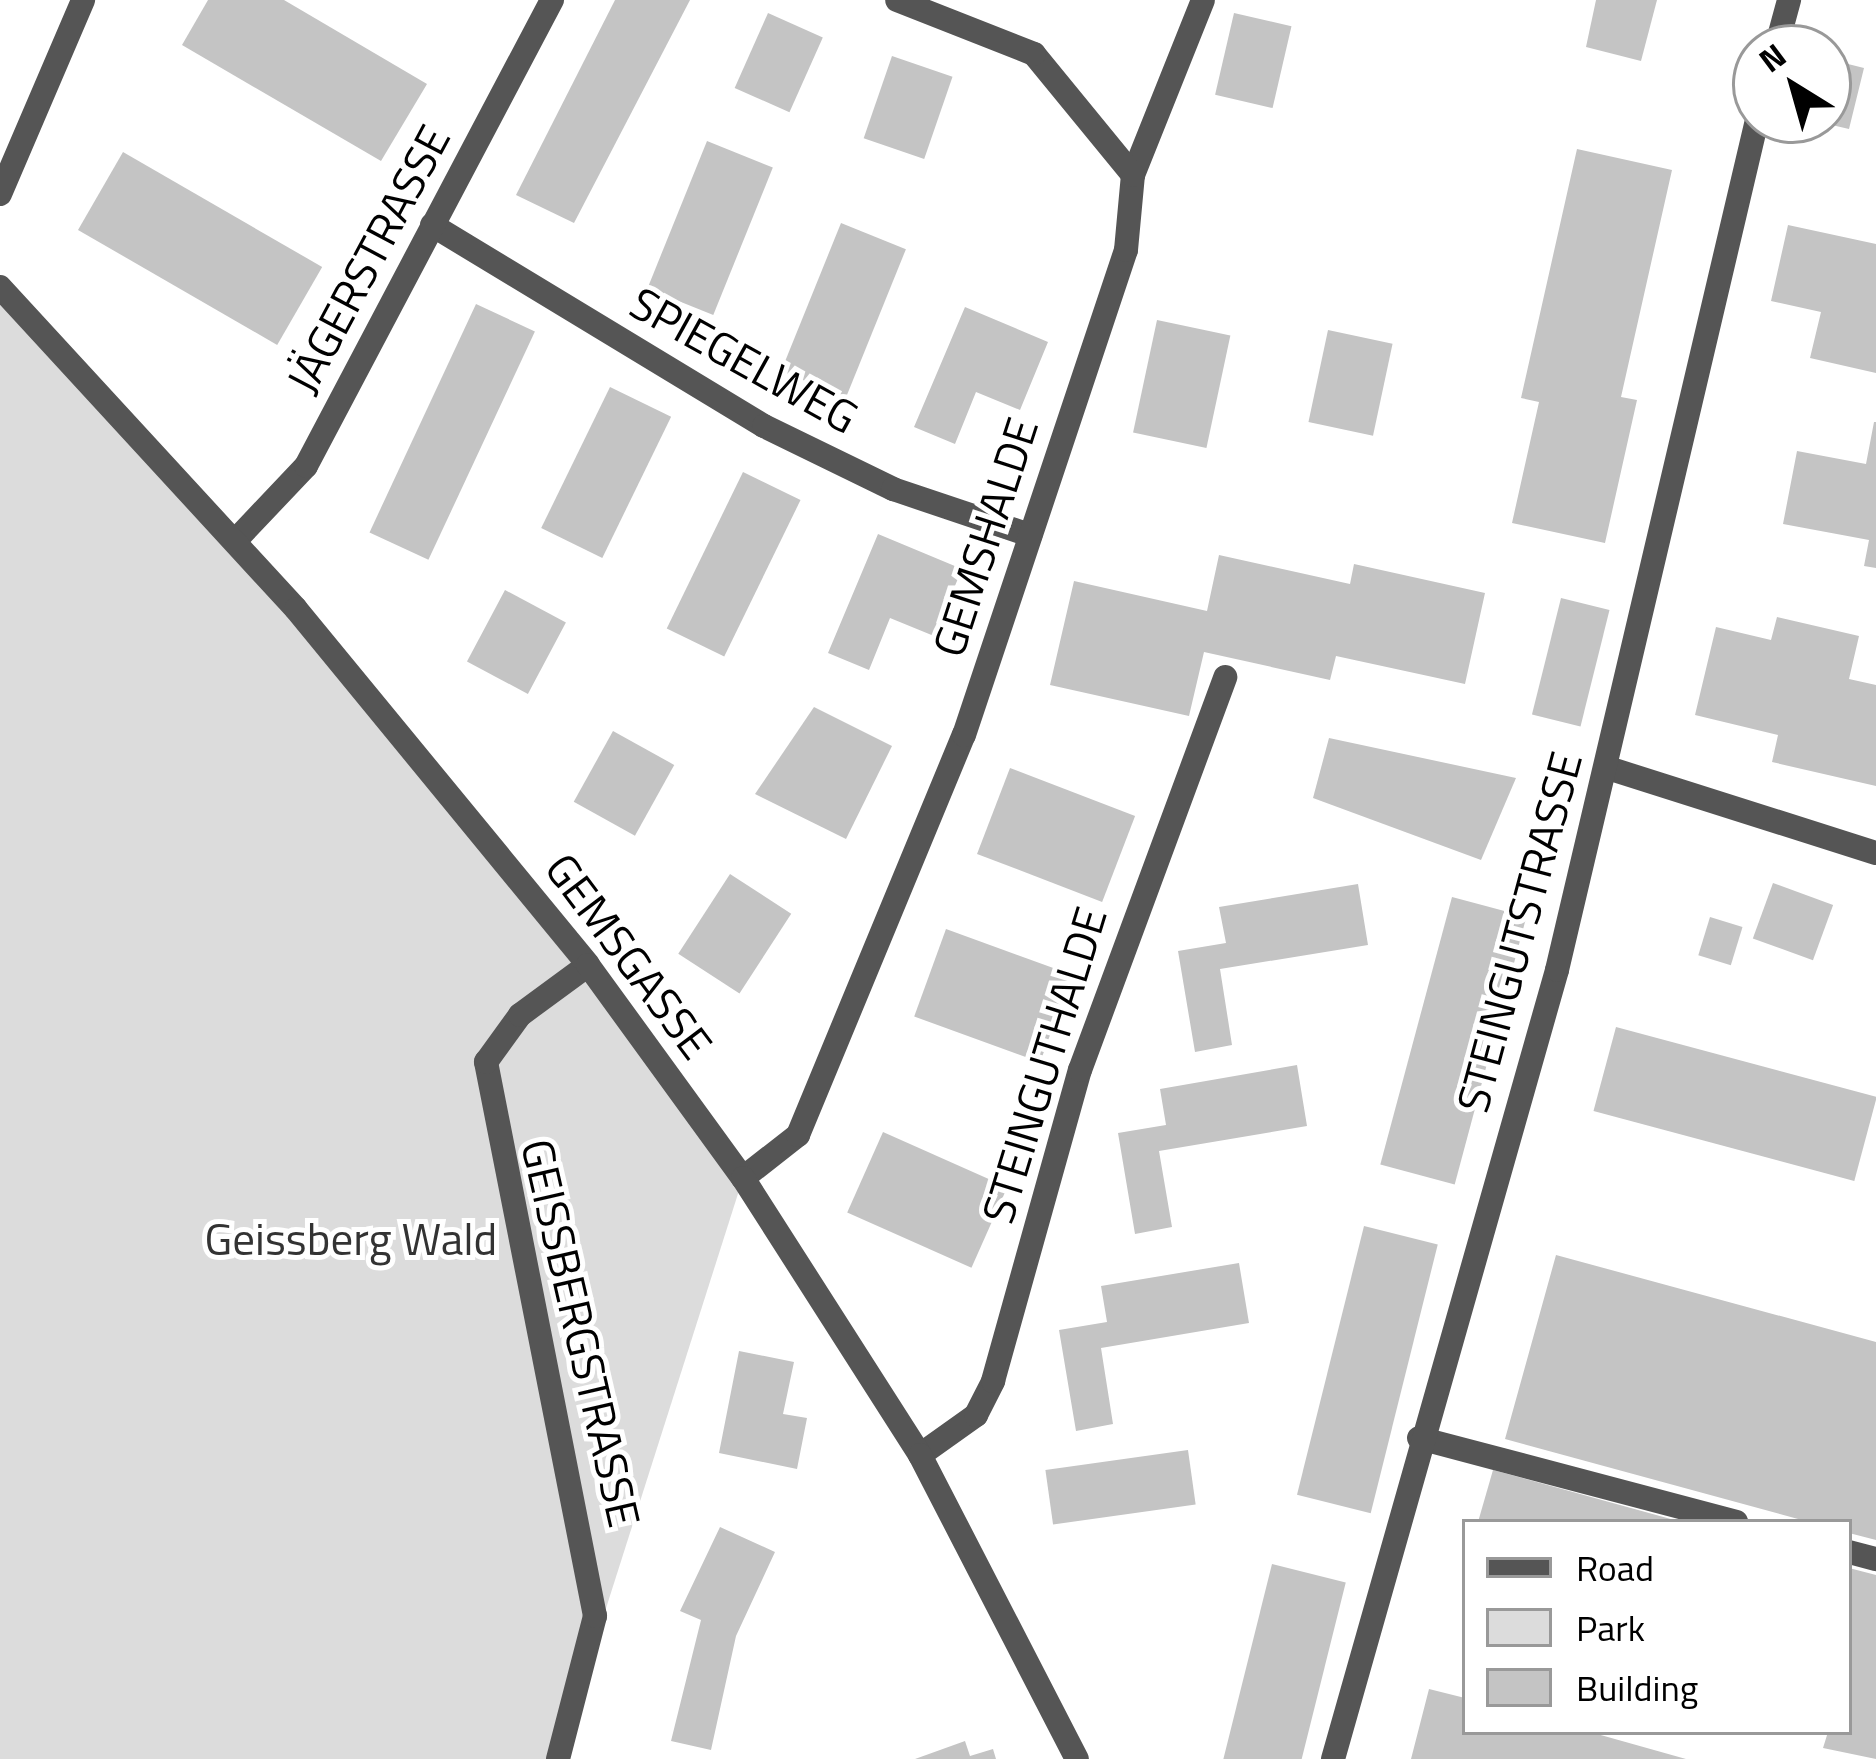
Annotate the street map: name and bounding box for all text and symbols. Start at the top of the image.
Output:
north arrow [1732,24,1852,144]
text: N [1748,31,1796,84]
street label: JÄGERSTRASSE [275,116,461,402]
street label: SPIEGELWEG [621,276,867,444]
street label: GEMSHALDE [921,411,1049,663]
street label: STEINGUTSTRASSE [1445,746,1593,1118]
street label: GEMSGASSE [534,843,724,1069]
street label: STEINGUTHALDE [970,901,1118,1229]
street label: GEISSBERGSTRASSE [510,1134,652,1532]
park label: Geissberg Wald [205,1212,497,1266]
legend [1462,1519,1852,1735]
text: Road [1576,1540,1654,1595]
text: Park [1576,1600,1645,1655]
text: Building [1576,1660,1698,1715]

